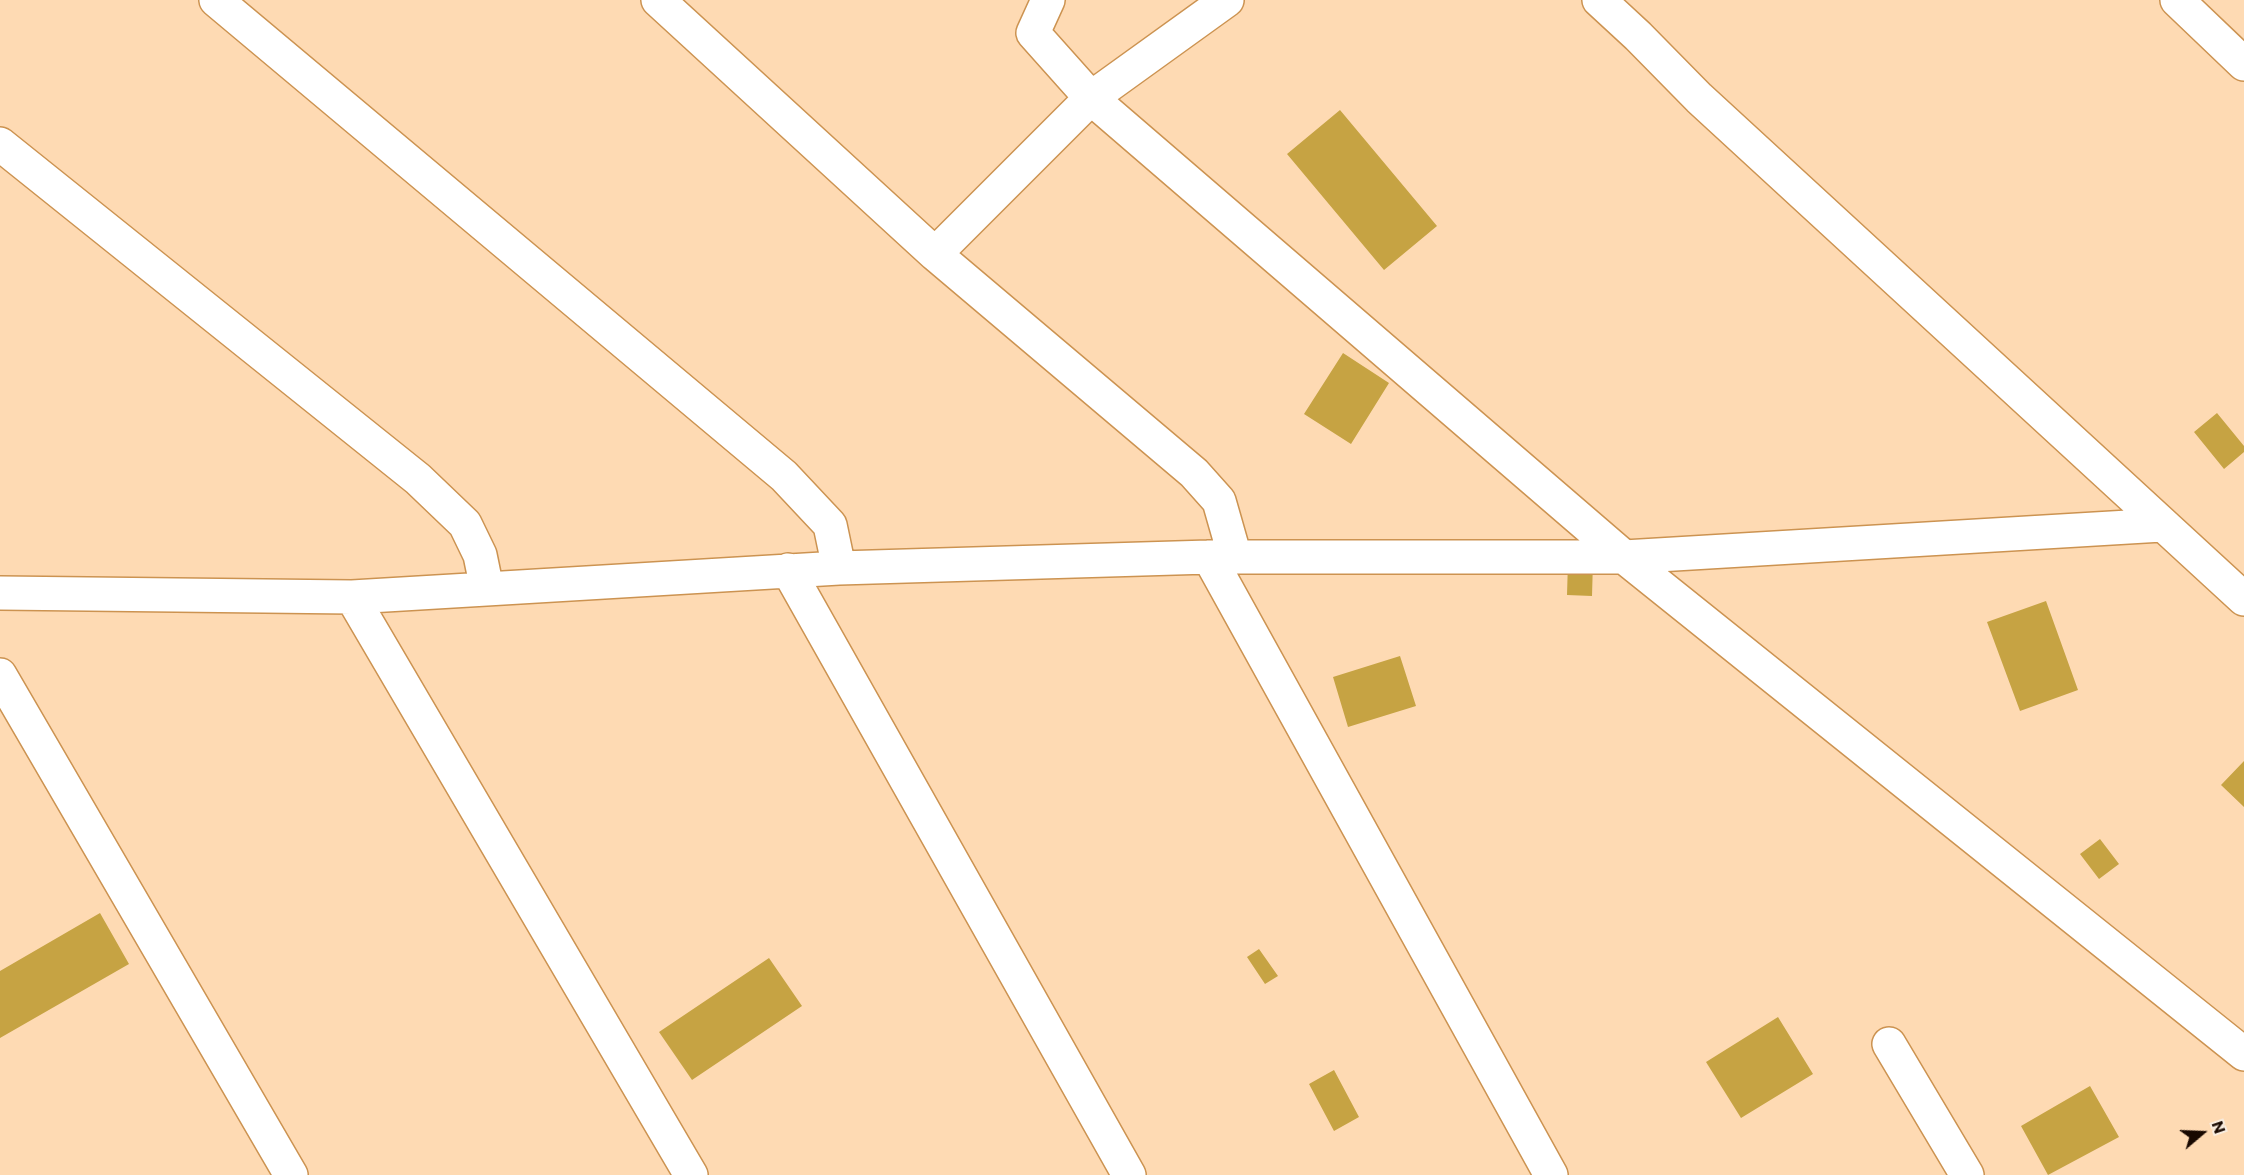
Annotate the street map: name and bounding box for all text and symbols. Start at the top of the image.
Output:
north arrow [2172,1103,2232,1163]
text: N [2209,1118,2230,1136]

